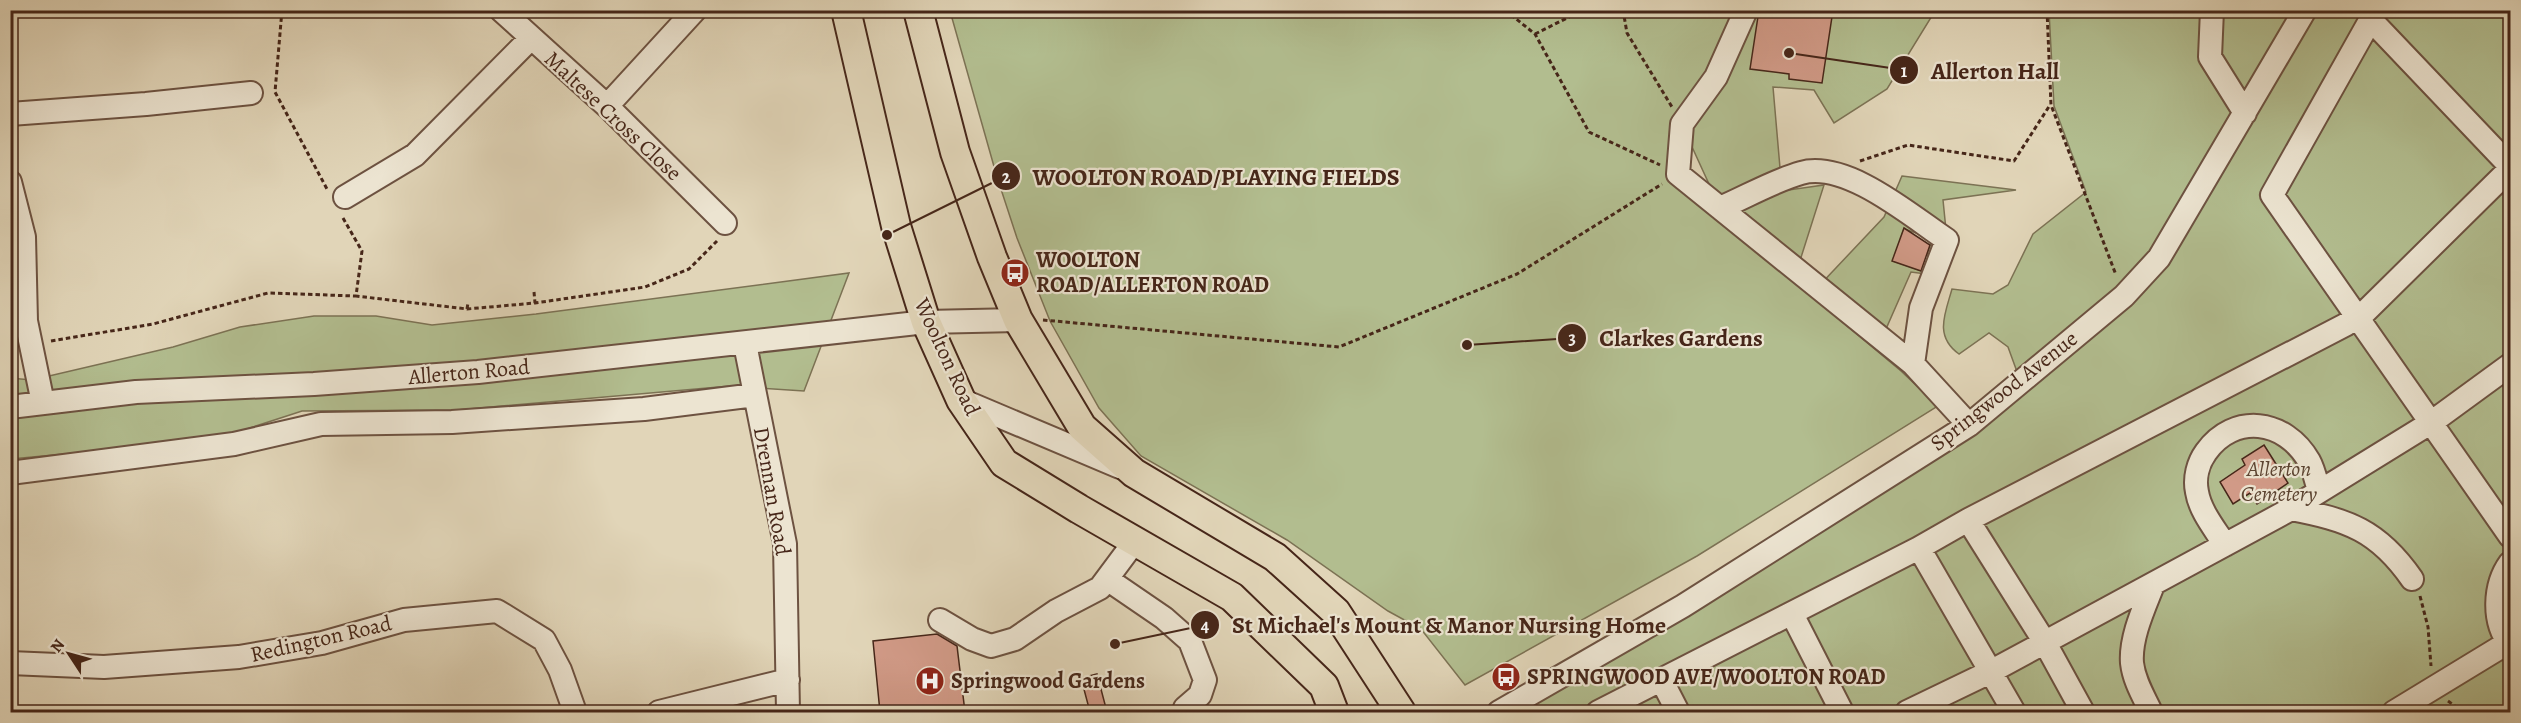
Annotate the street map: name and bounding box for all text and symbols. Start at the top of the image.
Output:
street label: Maltese Cross Close [538,44,688,188]
callout: Allerton Hall [1889,49,2071,91]
text: Allerton Hall [1930,55,2060,87]
text: 1 [1901,59,1908,83]
callout: WOOLTON ROAD/PLAYING FIELDS [991,155,1412,197]
text: WOOLTON ROAD/PLAYING FIELDS [1031,161,1400,193]
text: 2 [1002,165,1011,189]
place label: WOOLTON ROAD/ALLERTON ROAD [1035,245,1269,300]
bus stop icon: WOOLTON ROAD/ALLERTON ROAD [999,257,1031,289]
street label: Woolton Road [906,292,987,421]
callout: Clarkes Gardens [1557,317,1775,359]
text: Clarkes Gardens [1599,322,1763,354]
street label: Springwood Avenue [1924,324,2084,458]
text: 3 [1568,326,1576,350]
street label: Allerton Road [406,352,531,392]
street label: Drennan Road [746,424,798,558]
park label: Allerton Cemetery [2241,454,2318,509]
callout: St Michael's Mount & Manor Nursing Home [1190,604,1678,646]
street label: Redington Road [247,608,395,670]
text: St Michael's Mount & Manor Nursing Home [1232,609,1666,641]
text: 4 [1201,613,1210,637]
north arrow [39,624,99,684]
text: N [45,634,70,657]
bus stop icon: SPRINGWOOD AVE/WOOLTON ROAD [1490,661,1522,693]
place label: SPRINGWOOD AVE/WOOLTON ROAD [1527,662,1885,692]
hospital icon: Springwood Gardens [914,665,946,697]
place label: Springwood Gardens [951,666,1145,696]

